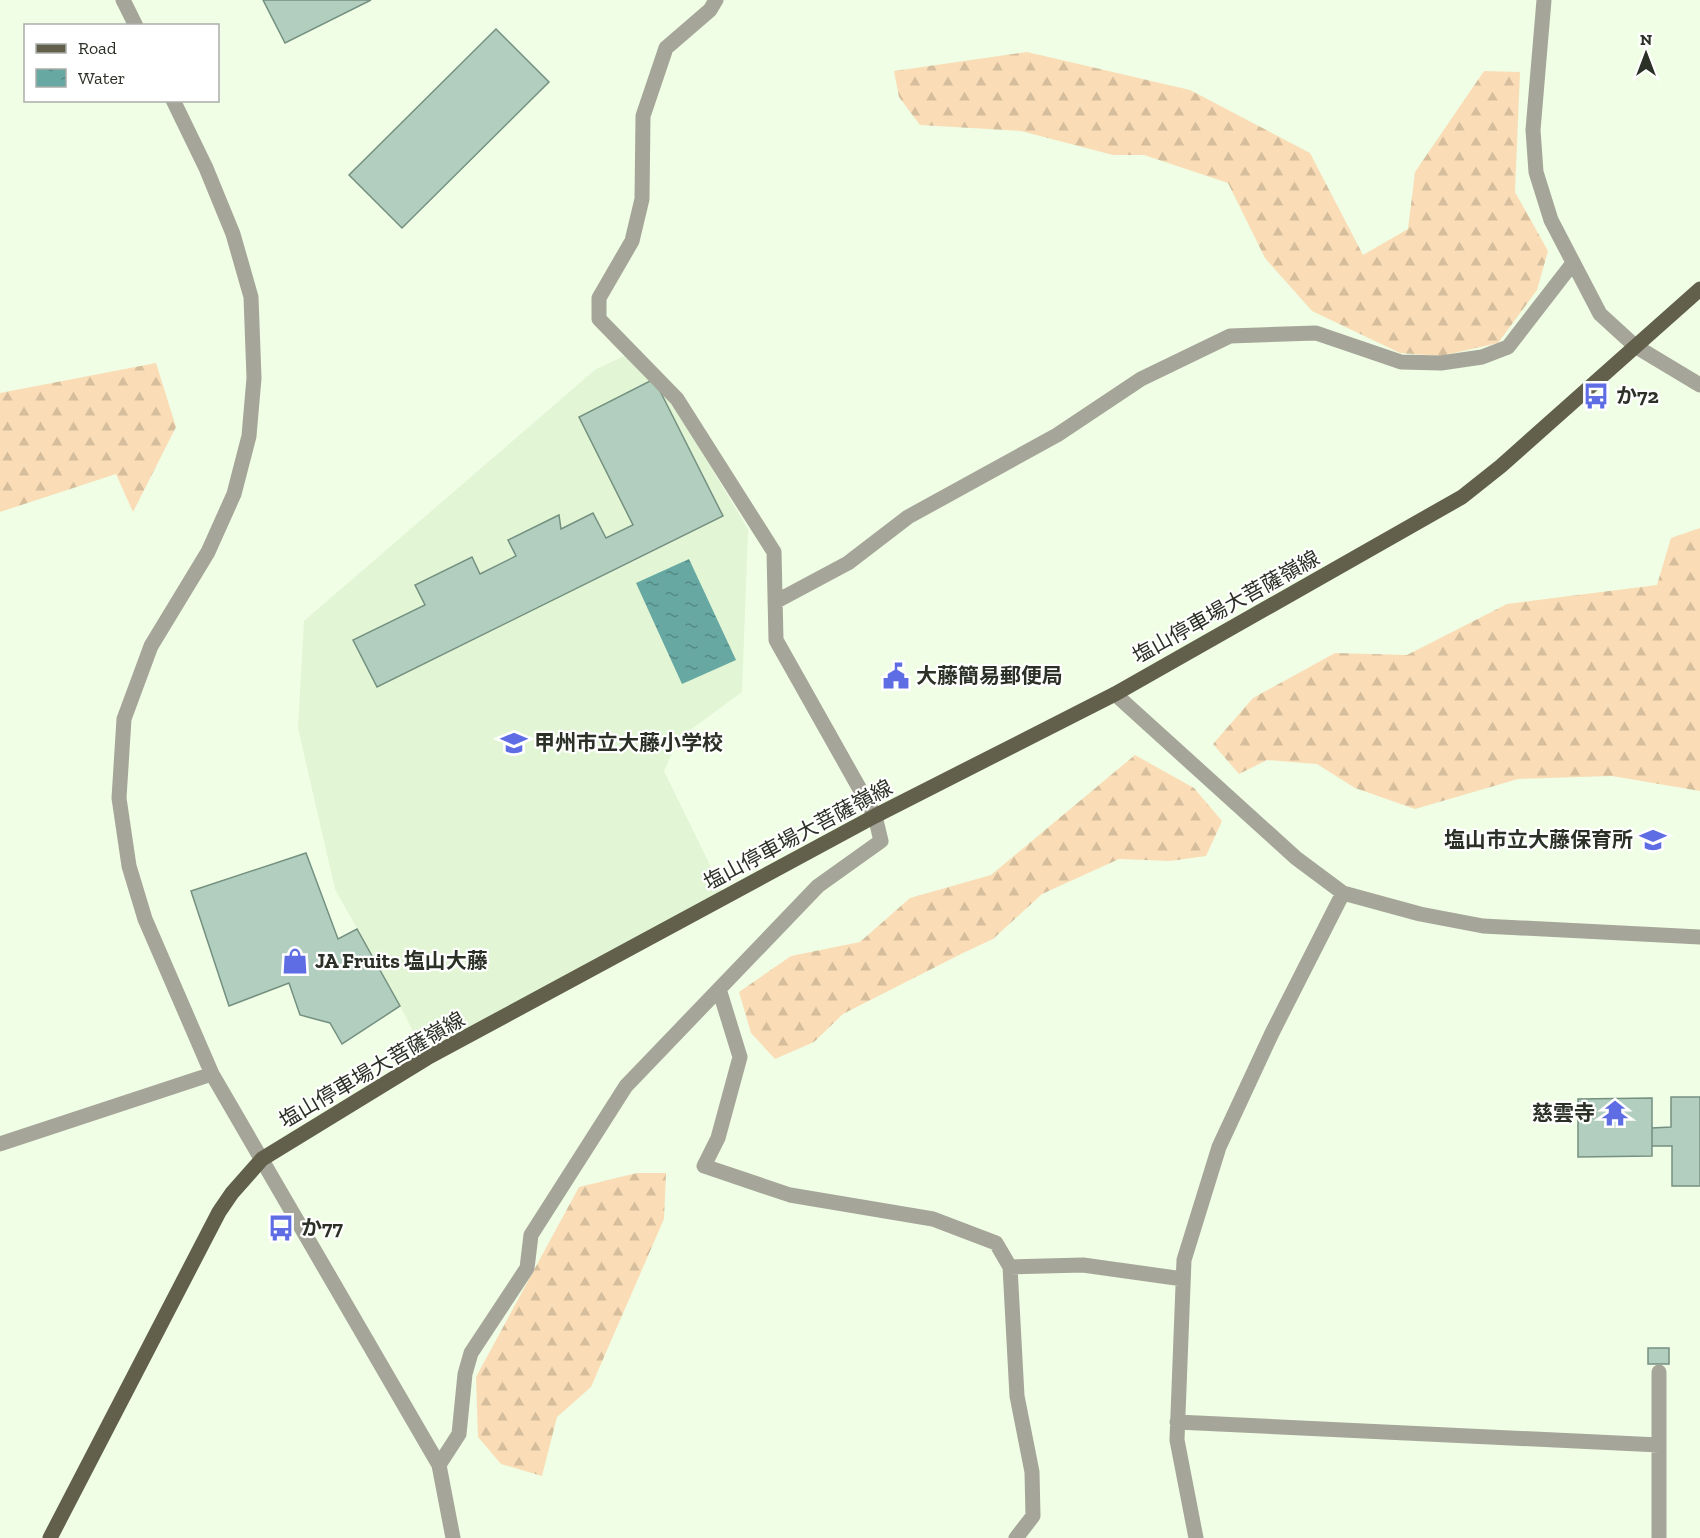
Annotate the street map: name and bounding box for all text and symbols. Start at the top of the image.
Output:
legend [24,24,219,102]
north arrow [1616,24,1676,84]
text: N [1640,30,1652,49]
text: Road [78,37,117,59]
text: Water [78,67,125,89]
bus stop icon: か72 [1581,381,1611,411]
place label: か72 [1616,383,1659,408]
street label: 塩山停車場大菩薩嶺線 [1128,545,1324,668]
public building icon: 大藤簡易郵便局 [881,661,911,691]
place label: 大藤簡易郵便局 [916,663,1063,688]
school or university icon: 甲州市立大藤小学校 [499,728,529,758]
place label: 甲州市立大藤小学校 [534,730,723,755]
street label: 塩山停車場大菩薩嶺線 [699,774,896,895]
school or university icon: 塩山市立大藤保育所 [1638,825,1668,855]
place label: 塩山市立大藤保育所 [1444,827,1633,852]
shop icon: JA Fruits 塩山大藤 [280,946,310,976]
place label: JA Fruits 塩山大藤 [315,948,488,973]
street label: 塩山停車場大菩薩嶺線 [275,1006,469,1133]
temple icon: 慈雲寺 [1600,1098,1630,1128]
place label: 慈雲寺 [1532,1100,1595,1125]
bus stop icon: か77 [266,1213,296,1243]
place label: か77 [301,1215,343,1240]

